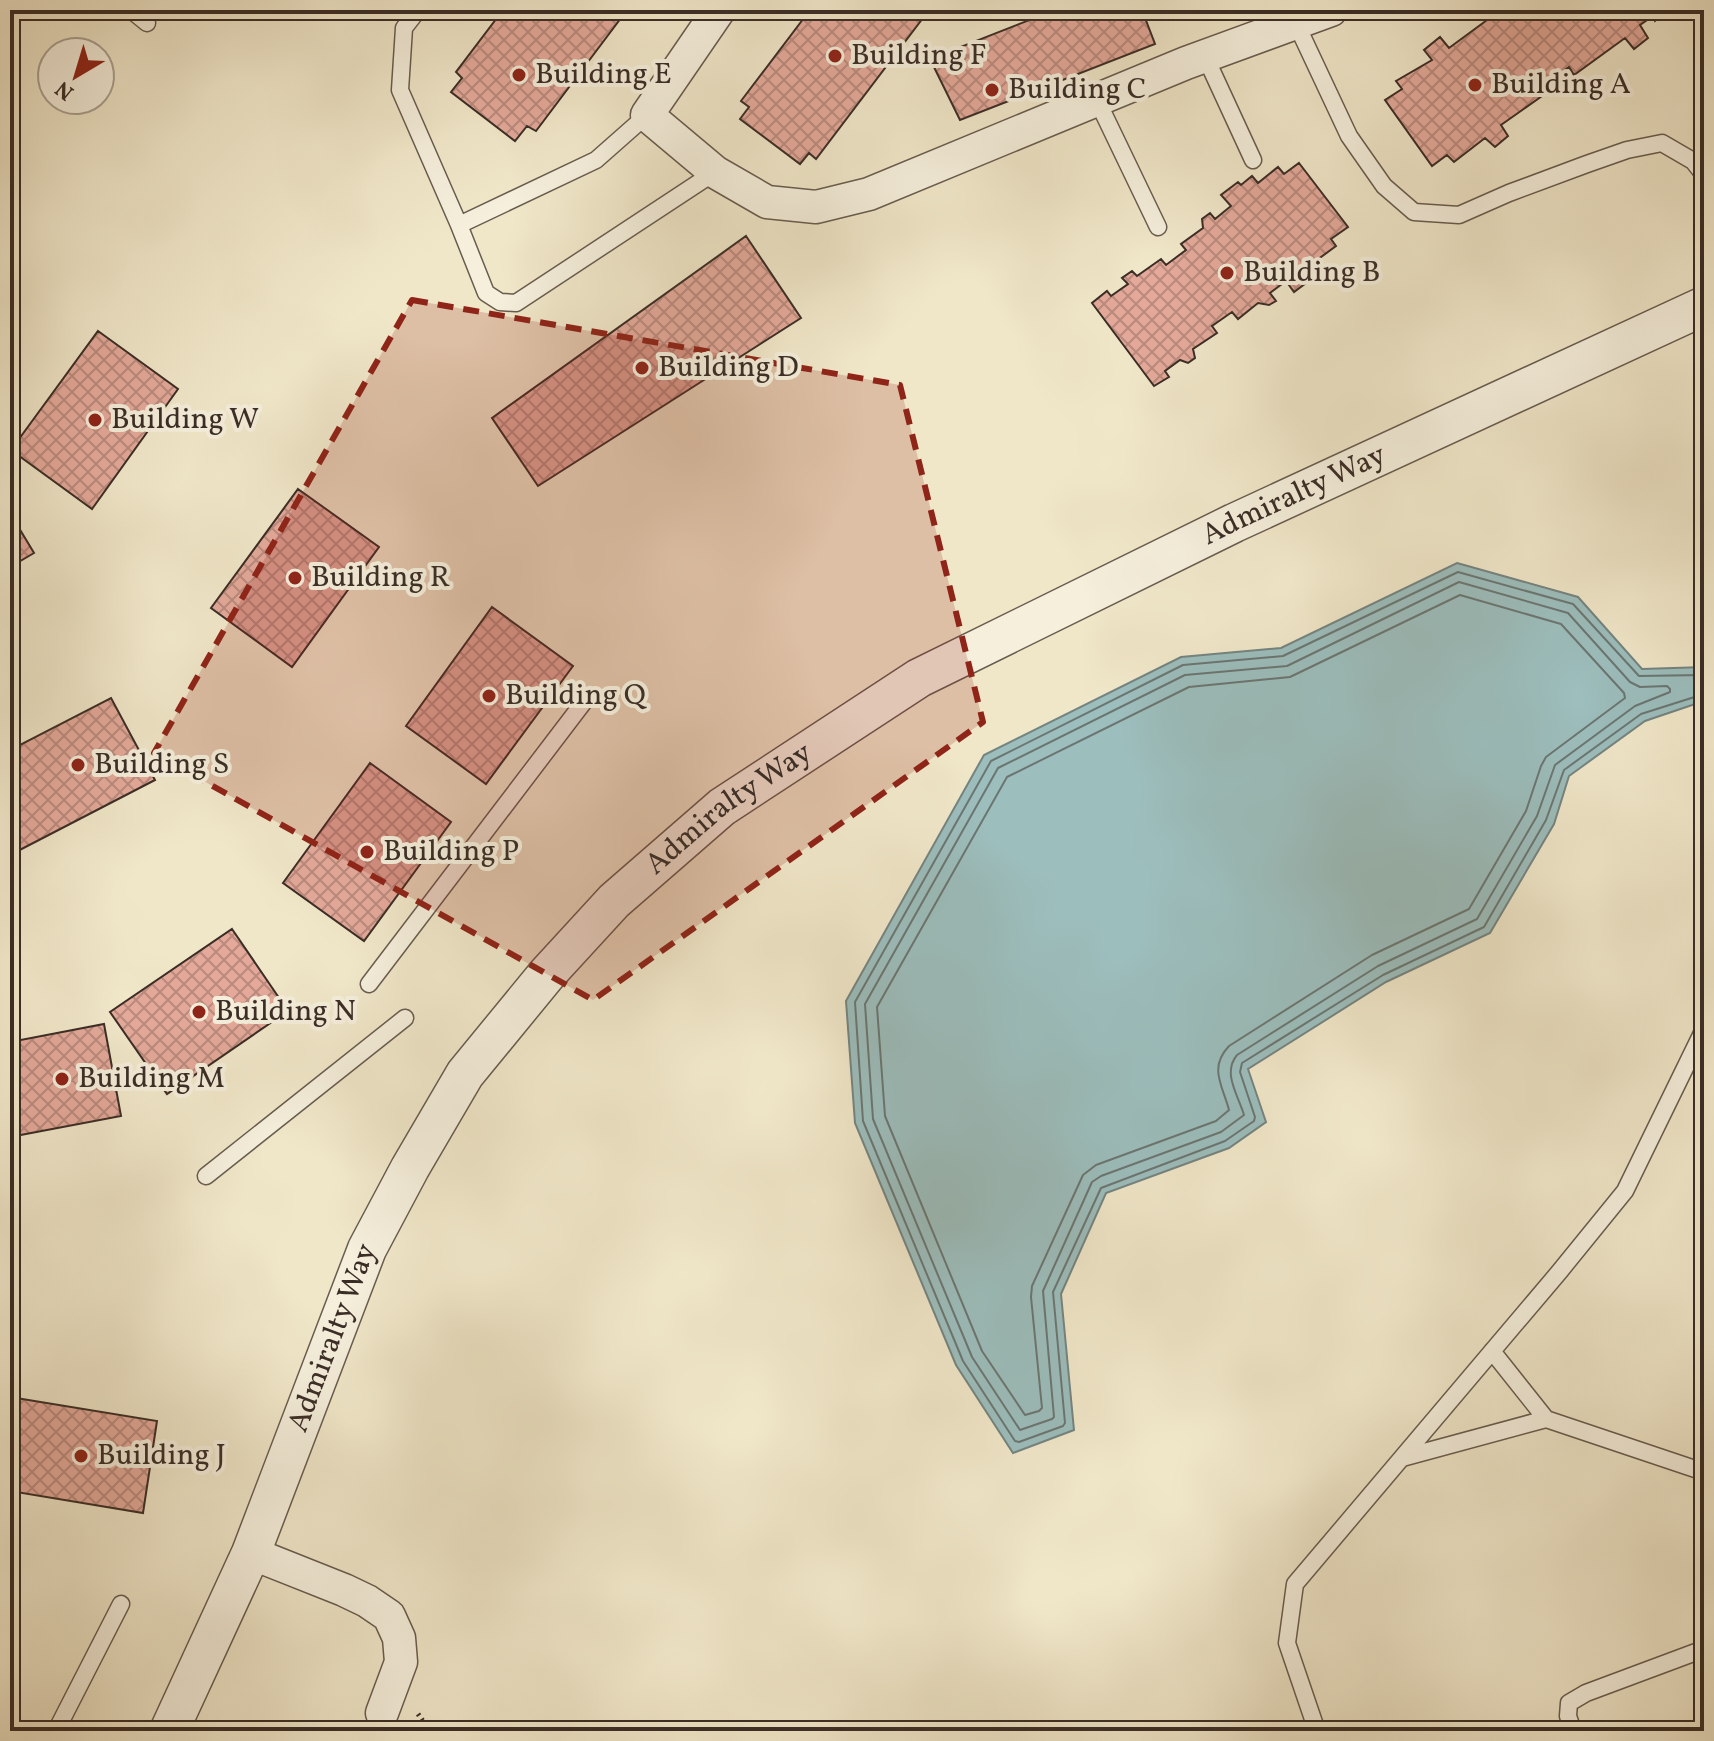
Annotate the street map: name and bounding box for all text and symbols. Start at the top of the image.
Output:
place label: Building F [851,35,987,77]
north arrow [36,36,116,116]
marker: Building F [826,47,844,65]
place label: Building E [535,54,672,96]
place label: Building A [1491,64,1631,106]
marker: Building E [510,66,528,84]
place label: Building C [1008,69,1146,111]
text: N [49,73,81,107]
marker: Building A [1466,76,1484,94]
marker: Building C [983,81,1001,99]
place label: Building B [1243,252,1381,294]
marker: Building B [1218,264,1236,282]
place label: Building D [658,347,799,389]
marker: Building D [633,359,651,377]
place label: Building W [111,399,259,441]
marker: Building W [86,411,104,429]
street label: Admiralty Way [1195,435,1393,557]
place label: Building R [311,557,450,599]
marker: Building R [286,569,304,587]
place label: Building Q [505,675,647,717]
marker: Building Q [480,687,498,705]
street label: Admiralty Way [637,733,820,885]
place label: Building S [94,744,229,786]
marker: Building S [69,756,87,774]
place label: Building P [383,831,519,873]
marker: Building P [358,843,376,861]
place label: Building N [215,991,356,1033]
marker: Building N [190,1003,208,1021]
place label: Building M [78,1058,225,1100]
marker: Building M [53,1070,71,1088]
street label: Admiralty Way [278,1238,388,1438]
place label: Building J [97,1435,226,1477]
marker: Building J [72,1447,90,1465]

